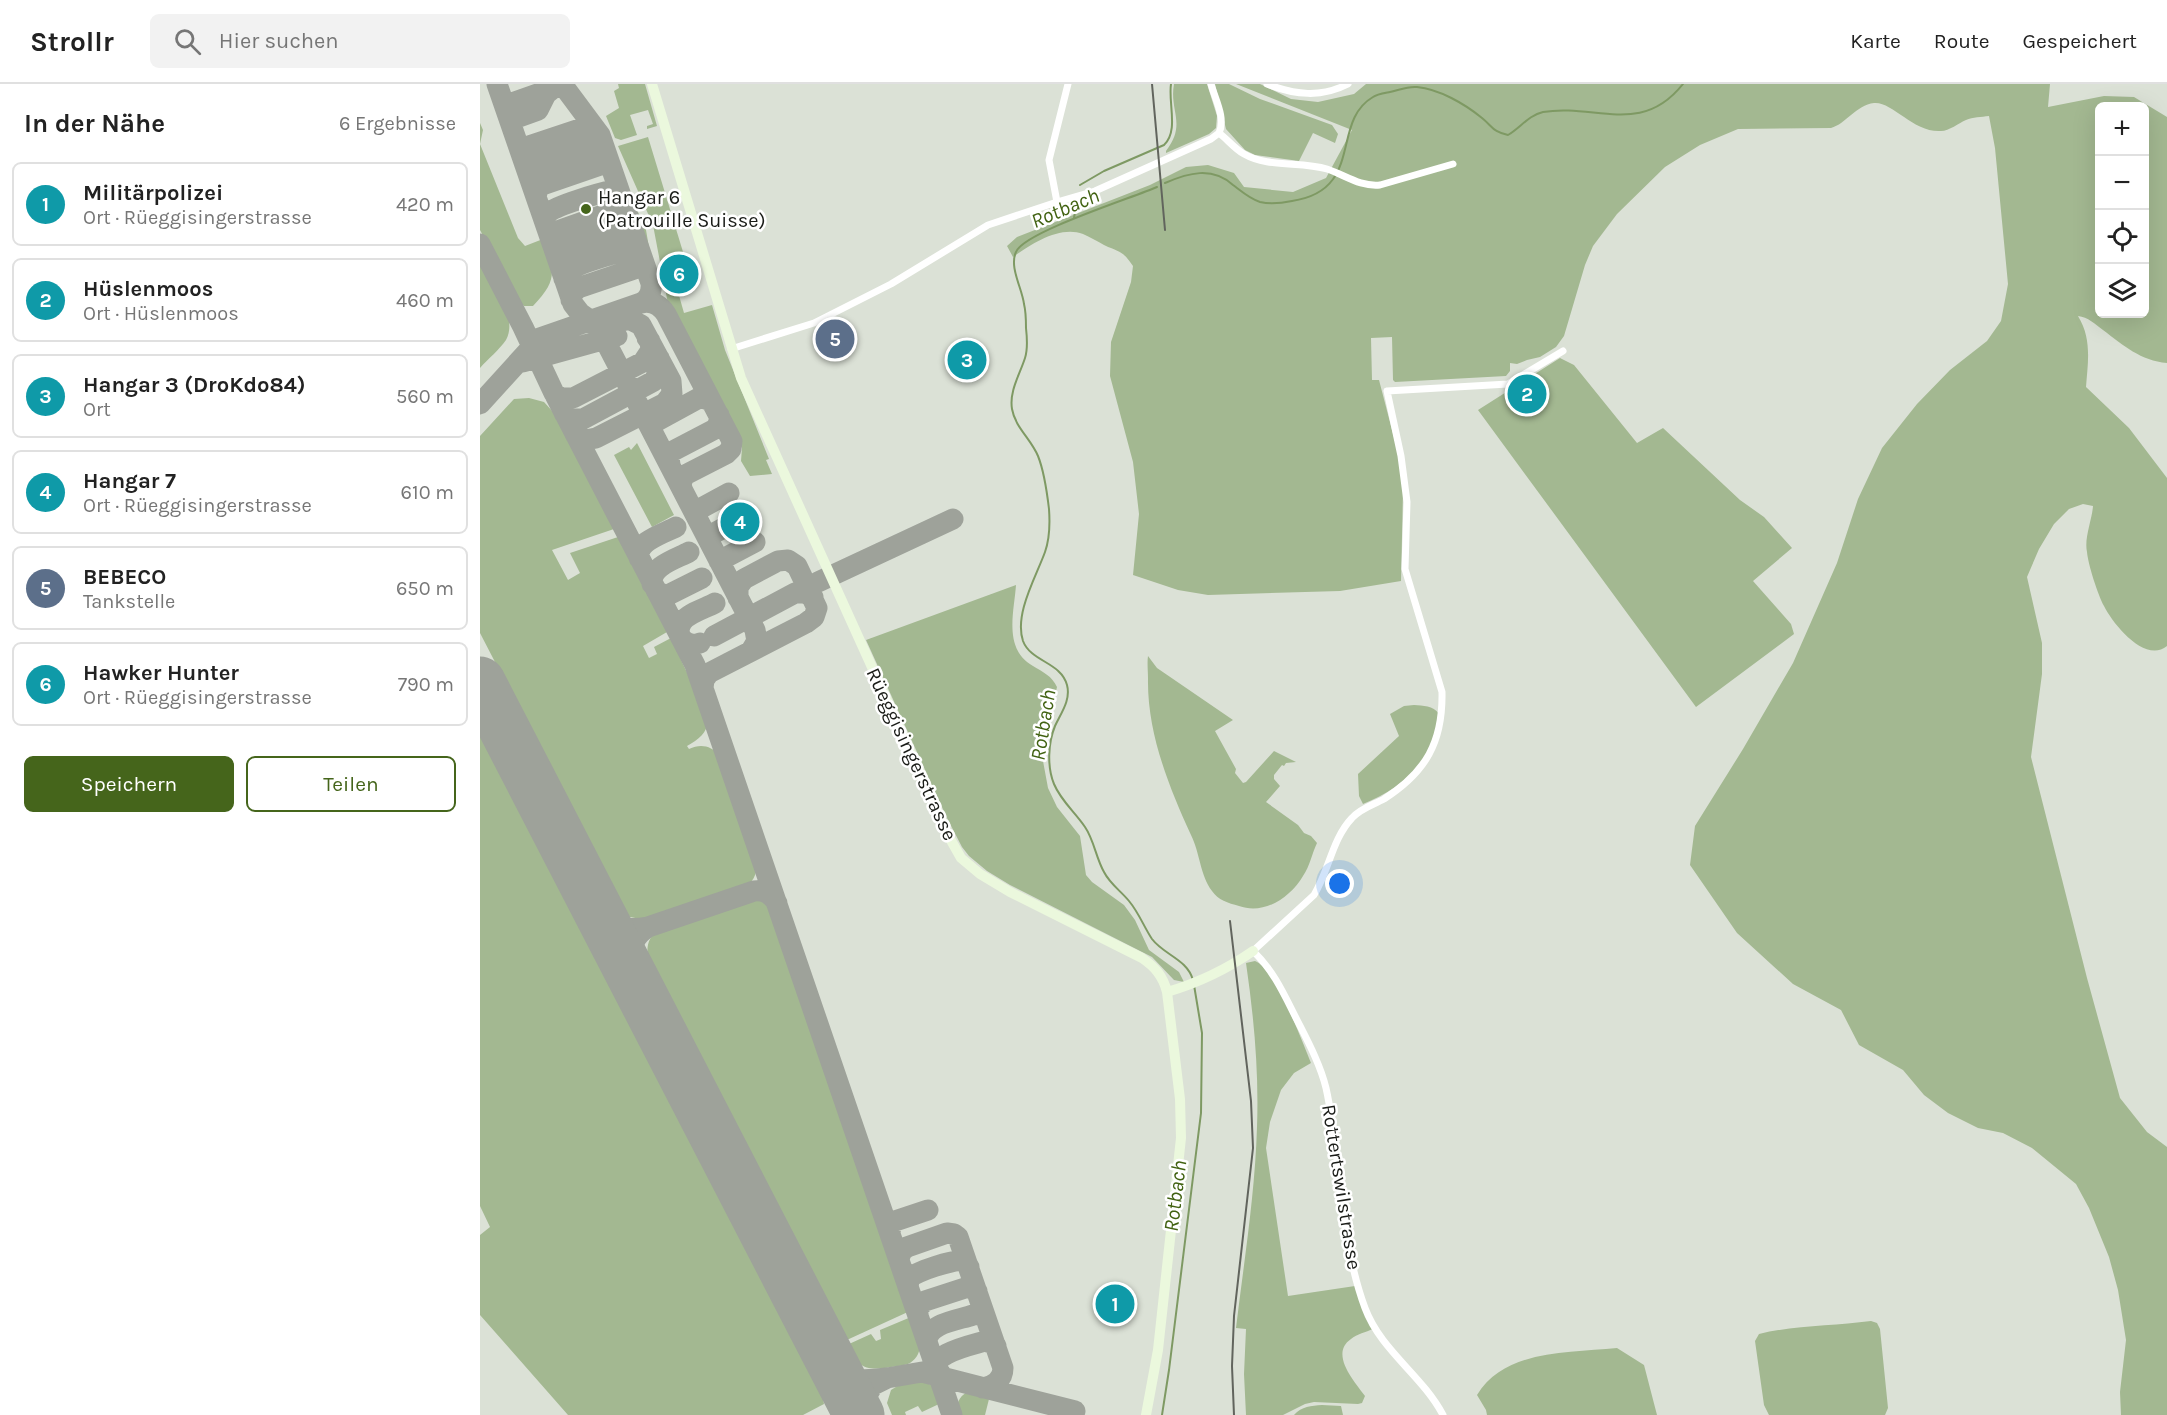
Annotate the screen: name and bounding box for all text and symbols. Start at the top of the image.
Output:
search box [150,14,570,68]
text: Strollr [30,25,114,58]
icon: search [171,25,204,58]
text: Hier suchen [219,28,339,54]
text: Karte [1850,29,1901,53]
text: Route [1934,29,1990,53]
text: Gespeichert [2023,29,2137,53]
map controls [2095,102,2149,318]
button: + [2095,102,2149,156]
text: In der Nähe [24,108,165,139]
text: 6 Ergebnisse [339,112,456,135]
button: − [2095,156,2149,210]
text: Militärpolizei [83,180,223,206]
water label: Rotbach [1027,183,1103,233]
place label: Hangar 6 (Patrouille Suisse) [598,186,766,232]
text: 1 [42,193,49,216]
text: 420 m [396,193,454,216]
marker: Hangar 6 (Patrouille Suisse) [579,202,593,216]
text: Ort · Rüeggisingerstrasse [83,206,312,229]
button: locate [2095,210,2149,264]
pin: 6 [660,252,698,297]
button: layers [2095,264,2149,318]
text: Hüslenmoos [83,276,213,302]
text: 2 [39,289,52,312]
text: 460 m [396,289,454,312]
text: Ort · Hüslenmoos [83,302,239,325]
pin: 5 [816,316,854,362]
pin: 3 [948,338,986,382]
text: Hangar 3 (DroKdo84) [83,372,306,398]
pin: 2 [1508,372,1546,416]
text: 3 [39,385,52,408]
text: 560 m [396,385,454,408]
text: Ort [83,398,111,421]
text: Hangar 7 [83,468,176,494]
text: 4 [40,481,51,504]
text: 610 m [401,481,454,504]
text: Ort · Rüeggisingerstrasse [83,494,312,517]
pin: 4 [720,500,760,544]
text: BEBECO [83,564,166,590]
text: 5 [40,577,51,600]
text: 650 m [396,577,454,600]
text: Tankstelle [83,590,175,613]
text: Hawker Hunter [83,660,239,686]
street label: Rüeggisingerstrasse [861,664,962,844]
text: 6 [39,673,52,696]
text: 790 m [398,673,454,696]
text: Ort · Rüeggisingerstrasse [83,686,312,709]
water label: Rotbach [1026,688,1060,762]
button: Speichern [24,756,234,812]
button: Teilen [246,756,456,812]
your location [1325,869,1354,898]
street label: Rottertswilstrasse [1317,1103,1366,1272]
water label: Rotbach [1159,1159,1191,1233]
pin: 1 [1096,1282,1134,1326]

